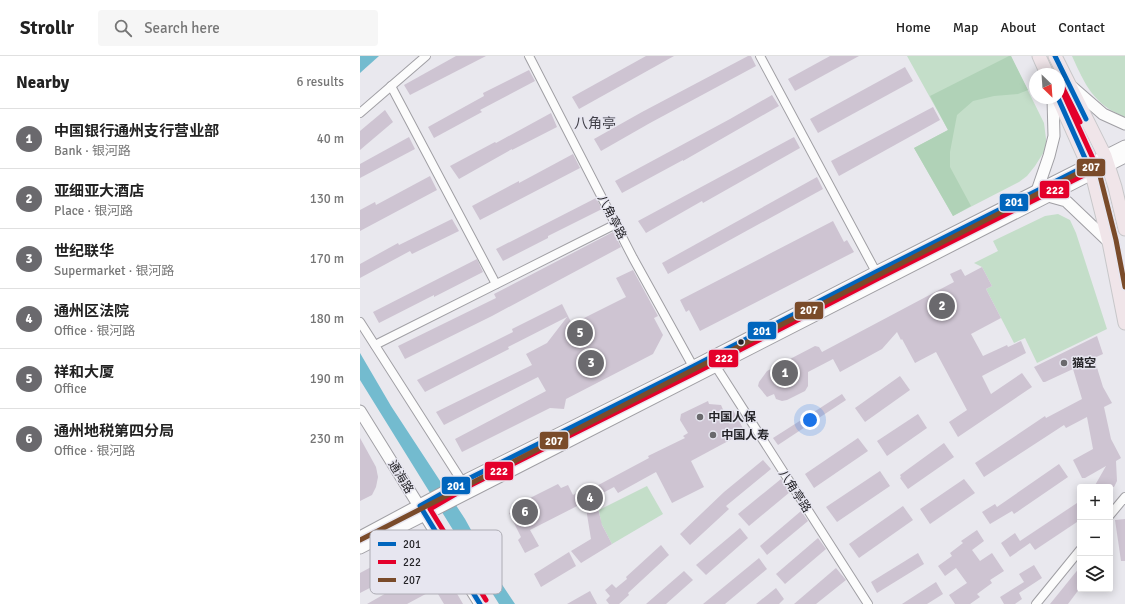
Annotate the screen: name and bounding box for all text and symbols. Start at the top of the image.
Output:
search box [98,10,378,46]
text: Strollr [20,16,74,40]
icon: search [112,17,134,39]
text: Search here [144,19,220,37]
text: Home [896,19,931,36]
text: Map [953,19,978,36]
text: About [1000,19,1036,36]
text: Contact [1058,19,1105,36]
north arrow [1029,68,1065,104]
text: Nearby [16,72,69,93]
text: 6 results [296,74,344,90]
district label: 八角亭 [574,115,616,132]
text: 中国银行通州支行营业部 [54,122,219,140]
text: 1 [25,131,33,147]
text: 40 m [317,131,344,147]
text: Bank · 银河路 [54,143,131,159]
line badge: 207 [1076,158,1106,177]
text: 207 [1082,161,1100,174]
line badge: 222 [1039,180,1070,199]
text: 亚细亚大酒店 [54,182,144,200]
text: 222 [1046,184,1064,197]
text: 2 [25,191,33,207]
text: 130 m [310,191,344,207]
street label: 八角亭路 [594,192,629,242]
line badge: 201 [999,193,1029,212]
text: 201 [1005,196,1023,209]
text: Place · 银河路 [54,203,133,219]
text: 世纪联华 [54,242,114,260]
text: 3 [25,251,33,267]
text: 170 m [310,251,344,267]
text: Supermarket · 银河路 [54,263,174,279]
pin: 2 [929,291,955,321]
line badge: 207 [794,301,824,320]
text: 通州区法院 [54,302,129,320]
text: 207 [800,304,818,317]
text: 4 [25,311,33,327]
text: 180 m [310,311,344,327]
pin: 5 [567,318,593,348]
line badge: 201 [747,321,777,340]
text: Office · 银河路 [54,323,135,339]
text: 201 [753,325,771,338]
unlabelled marker [736,337,746,347]
pin: 3 [578,348,604,378]
line badge: 222 [708,349,739,368]
text: 222 [715,352,733,365]
place label: 猫空 [1072,356,1096,371]
pin: 1 [772,358,798,388]
marker: 猫空 [1059,358,1069,368]
text: 祥和大厦 [54,363,114,381]
text: 5 [25,371,33,387]
text: 190 m [310,371,344,387]
text: Office [54,381,87,397]
place label: 中国人保 [708,410,756,425]
your location [800,410,820,430]
marker: 中国人保 [695,412,705,422]
text: 通州地税第四分局 [54,422,174,440]
place label: 中国人寿 [721,428,769,443]
marker: 中国人寿 [708,430,718,440]
text: 6 [25,431,33,447]
text: 230 m [310,431,344,447]
line badge: 207 [539,431,569,450]
text: 207 [545,435,563,448]
text: Office · 银河路 [54,443,135,459]
street label: 通海路 [385,458,416,497]
line badge: 222 [484,461,514,481]
text: 222 [490,465,508,478]
street label: 八角亭路 [775,467,814,515]
line badge: 201 [441,476,471,495]
text: 201 [447,480,465,493]
pin: 4 [577,483,603,513]
map controls [1077,484,1113,592]
button: + [1077,484,1113,520]
pin: 6 [512,497,538,527]
button: − [1077,520,1113,556]
legend [370,530,502,594]
text: 201 [403,538,421,551]
text: 222 [403,556,421,569]
button: layers [1077,556,1113,592]
text: 207 [403,574,421,587]

